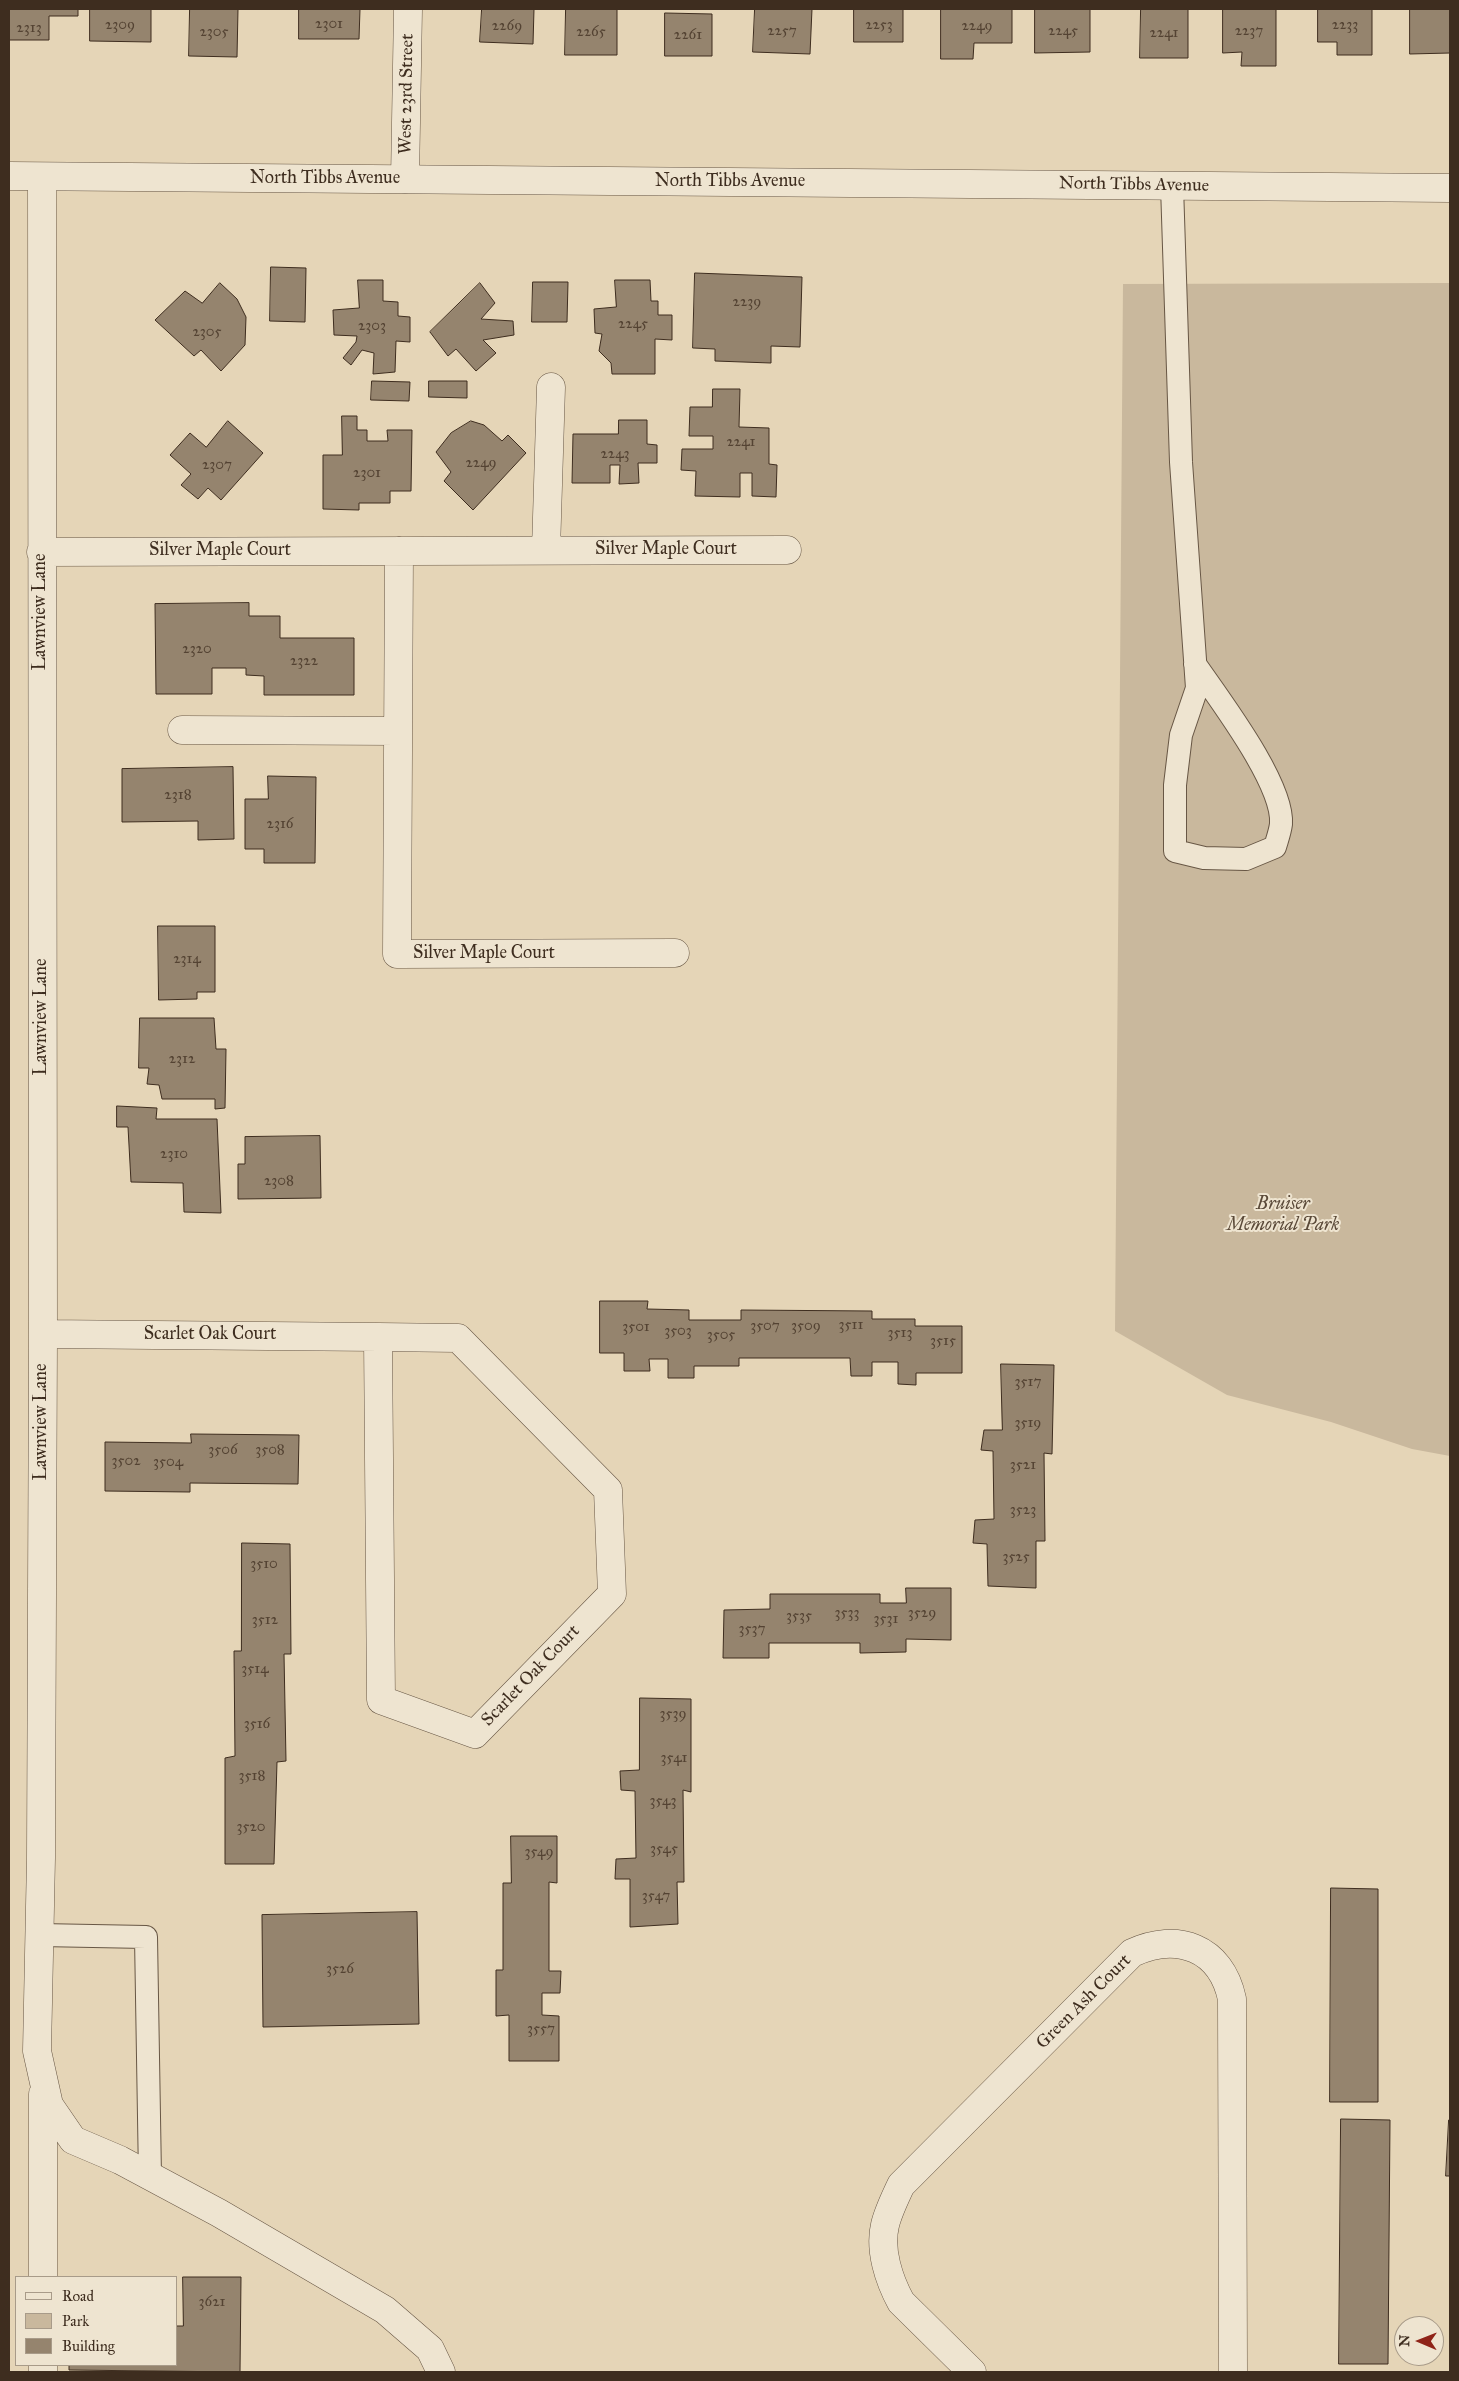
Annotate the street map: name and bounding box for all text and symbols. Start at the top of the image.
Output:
house number: 2301 [315,15,343,33]
house number: 2309 [105,16,135,34]
house number: 2253 [865,16,893,34]
house number: 2233 [1332,16,1358,34]
house number: 2269 [492,17,522,35]
house number: 2249 [961,17,993,35]
house number: 2313 [16,19,42,37]
house number: 2257 [767,22,797,40]
house number: 2245 [1048,22,1078,40]
house number: 2237 [1235,22,1263,40]
house number: 2305 [199,23,229,41]
house number: 2265 [576,23,606,41]
house number: 2241 [1149,24,1179,42]
house number: 2261 [674,26,702,44]
street label: West 23rd Street [395,33,419,155]
street label: North Tibbs Avenue [250,168,400,190]
street label: North Tibbs Avenue [655,171,805,193]
street label: North Tibbs Avenue [1059,173,1209,197]
house number: 2239 [733,293,761,311]
house number: 2245 [618,315,648,333]
house number: 2303 [358,317,386,335]
house number: 2305 [192,323,222,341]
house number: 2241 [726,433,756,451]
house number: 2243 [600,445,630,463]
house number: 2249 [465,454,497,472]
house number: 2307 [202,456,232,474]
house number: 2301 [353,464,381,482]
street label: Silver Maple Court [595,539,737,561]
street label: Silver Maple Court [149,540,291,562]
street label: Lawnview Lane [30,554,52,670]
house number: 2320 [182,640,212,658]
house number: 2322 [290,652,318,670]
house number: 2318 [164,786,192,804]
house number: 2316 [267,815,293,833]
street label: Silver Maple Court [413,943,555,965]
house number: 2314 [173,950,201,968]
street label: Lawnview Lane [31,959,53,1075]
house number: 2312 [169,1050,195,1068]
house number: 2310 [160,1145,188,1163]
house number: 2308 [264,1172,294,1190]
park label: Bruiser Memorial Park [1227,1194,1339,1236]
house number: 3511 [839,1316,863,1334]
house number: 3507 [750,1317,780,1335]
house number: 3509 [791,1317,821,1335]
house number: 3501 [622,1318,650,1336]
house number: 3503 [664,1322,692,1340]
street label: Scarlet Oak Court [144,1324,276,1346]
house number: 3513 [888,1324,912,1342]
house number: 3505 [707,1326,735,1344]
house number: 3515 [930,1332,956,1350]
street label: Lawnview Lane [31,1364,53,1480]
house number: 3517 [1015,1373,1041,1391]
house number: 3519 [1015,1414,1041,1432]
house number: 3506 [208,1441,238,1459]
house number: 3508 [255,1441,285,1459]
house number: 3502 [111,1452,141,1470]
house number: 3504 [153,1453,183,1471]
house number: 3521 [1010,1456,1036,1474]
house number: 3523 [1010,1501,1036,1519]
house number: 3525 [1002,1548,1030,1566]
house number: 3510 [250,1555,278,1573]
house number: 3533 [835,1604,859,1622]
house number: 3529 [908,1604,936,1622]
house number: 3535 [786,1607,812,1625]
house number: 3531 [874,1610,898,1628]
house number: 3512 [252,1611,278,1629]
house number: 3537 [739,1620,765,1638]
street label: Scarlet Oak Court [477,1621,585,1731]
house number: 3514 [241,1660,269,1678]
house number: 3539 [659,1705,687,1723]
house number: 3516 [244,1715,270,1733]
house number: 3541 [661,1749,687,1767]
house number: 3518 [239,1767,265,1785]
house number: 3543 [650,1792,676,1810]
house number: 3520 [236,1818,266,1836]
house number: 3545 [650,1840,678,1858]
house number: 3549 [525,1843,553,1861]
house number: 3547 [642,1887,670,1905]
street label: Green Ash Court [1032,1950,1136,2054]
house number: 3526 [326,1960,354,1978]
house number: 3557 [527,2020,555,2038]
legend [15,2276,178,2366]
text: Road [62,2287,94,2305]
house number: 3621 [198,2293,226,2311]
text: Park [62,2312,89,2330]
north arrow [1394,2316,1444,2366]
text: N [1396,2335,1413,2347]
text: Building [62,2337,115,2355]

